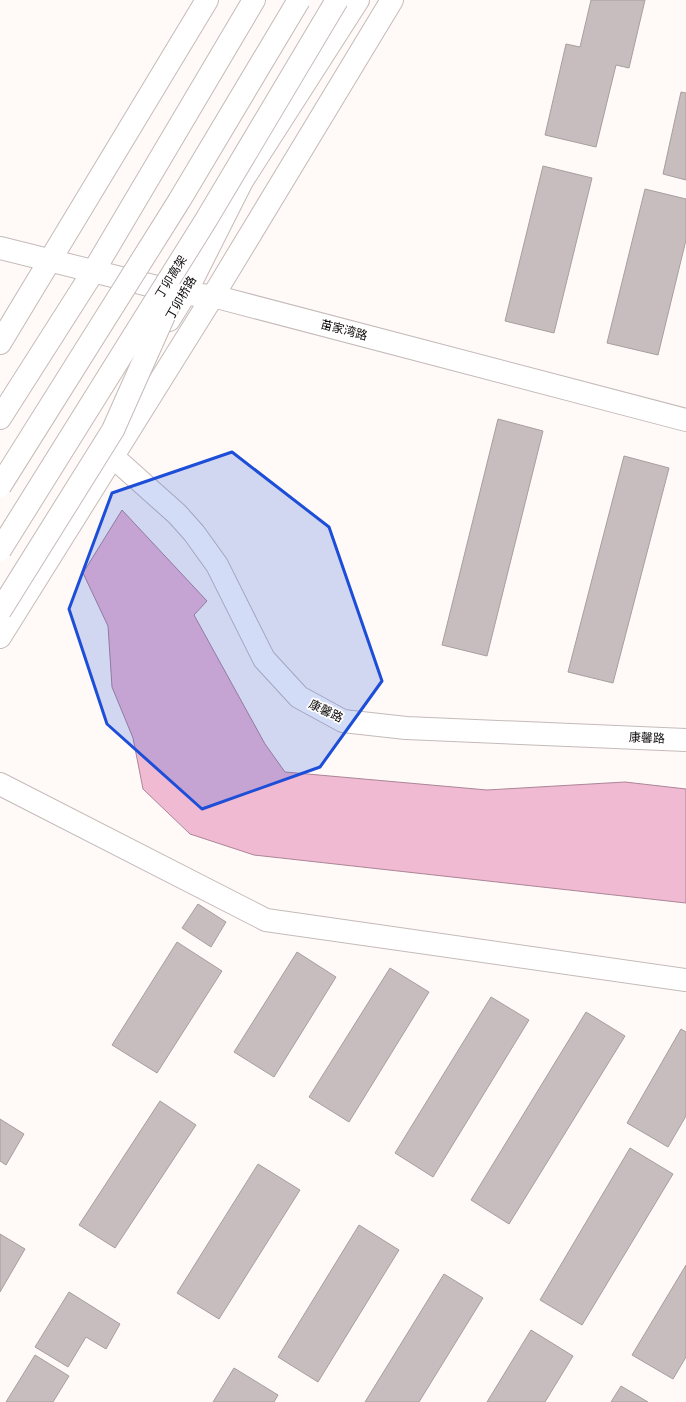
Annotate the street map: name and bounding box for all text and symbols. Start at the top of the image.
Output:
street label: 丁卯高架 [152,253,190,301]
street label: 丁卯桥路 [163,274,199,322]
street label: 苗家湾路 [319,317,369,343]
street label: 康馨路 [307,697,345,725]
street label: 康馨路 [629,730,665,746]

